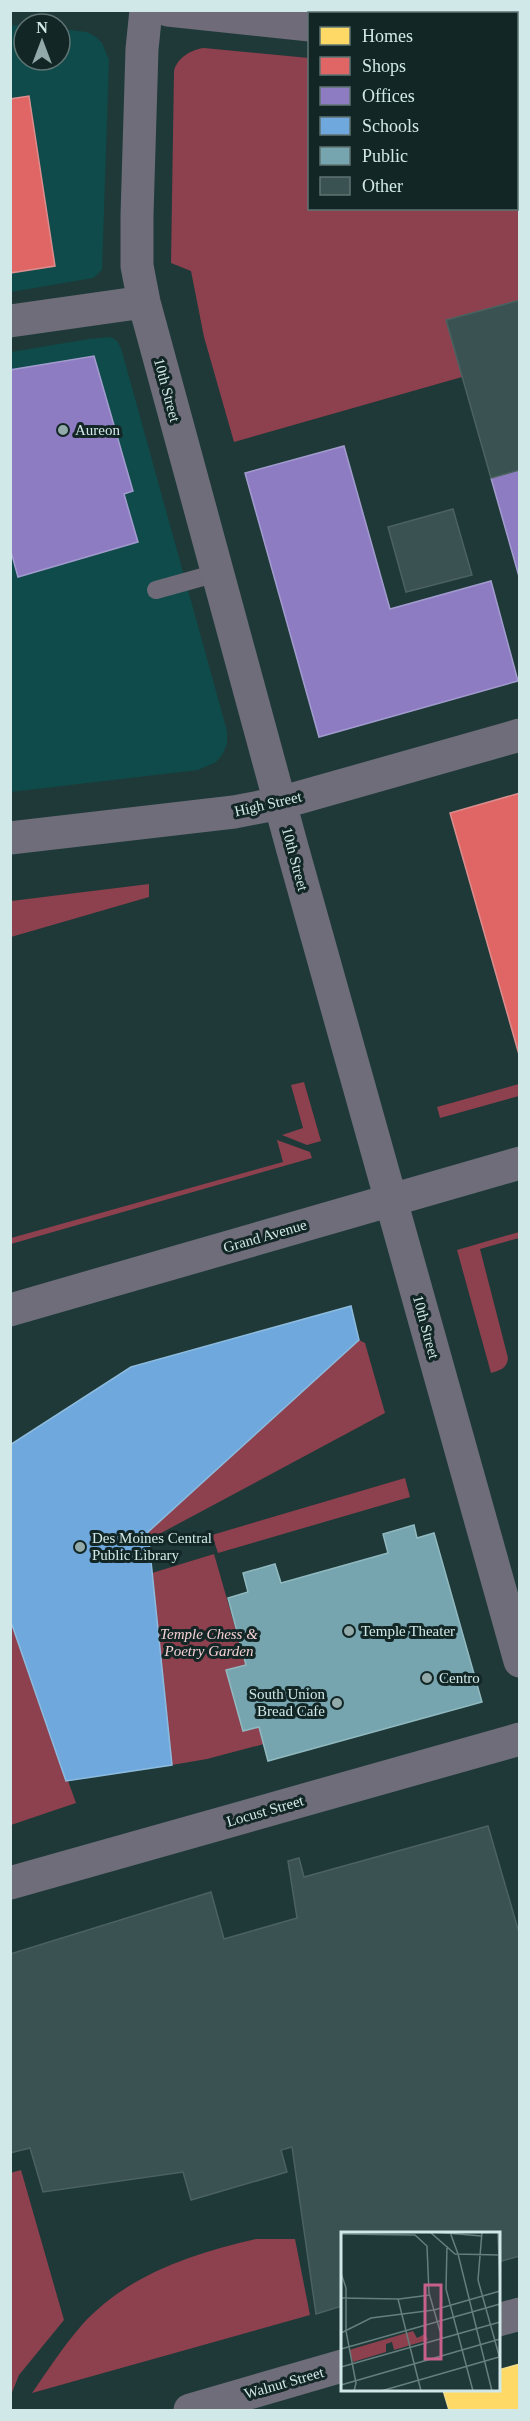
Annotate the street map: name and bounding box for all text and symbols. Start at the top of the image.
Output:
north arrow [12,12,72,72]
legend [308,12,518,210]
text: N [36,19,48,36]
text: Homes [362,26,413,46]
text: Shops [362,56,406,76]
text: Offices [362,86,415,106]
text: Schools [362,116,419,136]
text: Public [362,146,408,166]
text: Other [362,176,403,196]
street label: 10th Street [151,356,183,424]
place label: Aureon [75,422,120,438]
marker: Aureon [56,423,70,437]
street label: High Street [233,788,304,820]
street label: 10th Street [279,825,311,893]
street label: Grand Avenue [221,1216,309,1256]
street label: 10th Street [410,1293,442,1361]
place label: Des Moines Central Public Library [92,1530,212,1563]
marker: Des Moines Central Public Library [73,1540,87,1554]
place label: Temple Theater [361,1623,455,1639]
marker: Temple Theater [342,1624,356,1638]
park label: Temple Chess & Poetry Garden [160,1626,258,1659]
place label: Centro [439,1670,480,1686]
marker: Centro [420,1671,434,1685]
place label: South Union Bread Cafe [249,1686,325,1719]
marker: South Union Bread Cafe [330,1696,344,1710]
street label: Locust Street [225,1792,306,1830]
inset map [341,2232,500,2391]
street label: Walnut Street [243,2364,326,2402]

